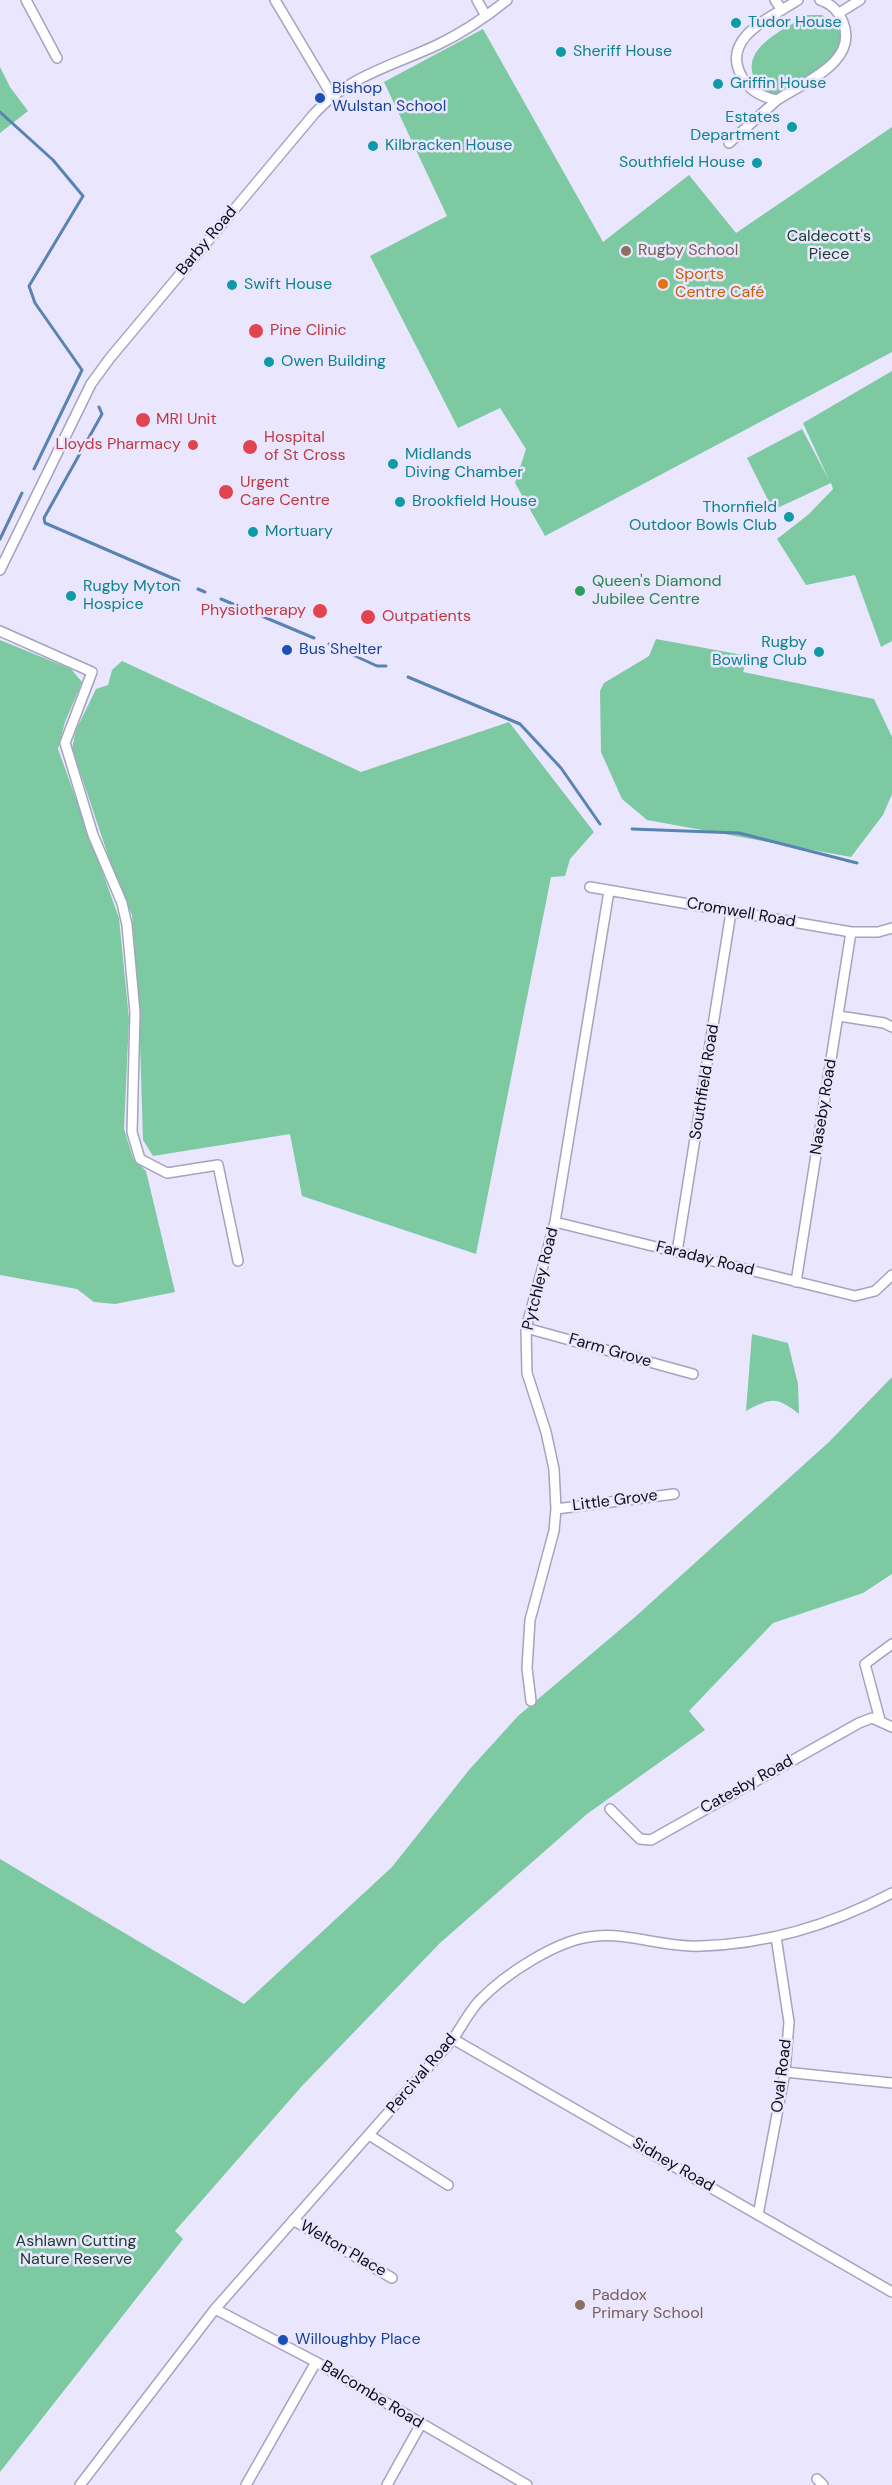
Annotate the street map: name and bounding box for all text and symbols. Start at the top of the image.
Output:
place label: Tudor House [748,13,842,33]
marker: Tudor House [729,16,743,30]
place label: Sheriff House [573,42,672,62]
marker: Sheriff House [554,45,568,59]
place label: Griffin House [730,74,826,94]
marker: Griffin House [711,77,725,91]
place label: Bishop Wulstan School [332,79,446,117]
marker: Bishop Wulstan School [313,91,327,105]
place label: Estates Department [690,108,780,146]
marker: Estates Department [785,120,799,134]
place label: Kilbracken House [385,136,512,156]
marker: Kilbracken House [366,139,380,153]
place label: Southfield House [619,153,745,173]
marker: Southfield House [750,156,764,170]
street label: Barby Road [173,203,241,279]
park label: Caldecott's Piece [787,227,871,265]
place label: Rugby School [638,241,738,261]
marker: Rugby School [619,244,633,258]
place label: Sports Centre Café [675,265,764,303]
place label: Swift House [244,275,332,295]
marker: Sports Centre Café [656,277,670,291]
marker: Swift House [225,278,239,292]
place label: Pine Clinic [270,321,347,341]
marker: Pine Clinic [247,322,265,340]
place label: Owen Building [281,352,386,372]
marker: Owen Building [262,355,276,369]
place label: MRI Unit [156,410,217,430]
marker: MRI Unit [134,411,152,429]
place label: Hospital of St Cross [264,428,346,466]
place label: Lloyds Pharmacy [56,435,181,455]
marker: Lloyds Pharmacy [186,438,200,452]
marker: Hospital of St Cross [241,438,259,456]
place label: Midlands Diving Chamber [405,445,523,483]
marker: Midlands Diving Chamber [386,457,400,471]
place label: Urgent Care Centre [240,473,330,511]
marker: Urgent Care Centre [217,483,235,501]
place label: Brookfield House [412,492,537,512]
marker: Brookfield House [393,495,407,509]
place label: Thornfield Outdoor Bowls Club [629,498,777,536]
marker: Thornfield Outdoor Bowls Club [782,510,796,524]
place label: Mortuary [265,522,333,542]
marker: Mortuary [246,525,260,539]
place label: Queen's Diamond Jubilee Centre [592,572,721,610]
place label: Rugby Myton Hospice [83,577,180,615]
marker: Queen's Diamond Jubilee Centre [573,584,587,598]
marker: Rugby Myton Hospice [64,589,78,603]
place label: Physiotherapy [201,601,306,621]
marker: Physiotherapy [311,602,329,620]
place label: Outpatients [382,607,471,627]
marker: Outpatients [359,608,377,626]
place label: Rugby Bowling Club [712,633,807,671]
place label: Bus Shelter [299,640,382,660]
marker: Bus Shelter [280,643,294,657]
marker: Rugby Bowling Club [812,645,826,659]
street label: Cromwell Road [685,894,797,932]
street label: Southfield Road [686,1023,724,1141]
street label: Naseby Road [807,1058,841,1156]
street label: Pytchley Road [519,1226,563,1332]
street label: Faraday Road [654,1238,756,1280]
street label: Farm Grove [566,1330,654,1372]
street label: Little Grove [571,1486,659,1516]
street label: Catesby Road [697,1752,797,1818]
street label: Percival Road [383,2030,461,2118]
street label: Oval Road [768,2038,796,2114]
street label: Sidney Road [629,2134,717,2196]
street label: Welton Place [297,2217,389,2281]
park label: Ashlawn Cutting Nature Reserve [16,2232,136,2270]
place label: Paddox Primary School [592,2286,703,2324]
marker: Paddox Primary School [573,2298,587,2312]
place label: Willoughby Place [295,2330,421,2350]
marker: Willoughby Place [276,2333,290,2347]
street label: Balcombe Road [318,2357,426,2433]

